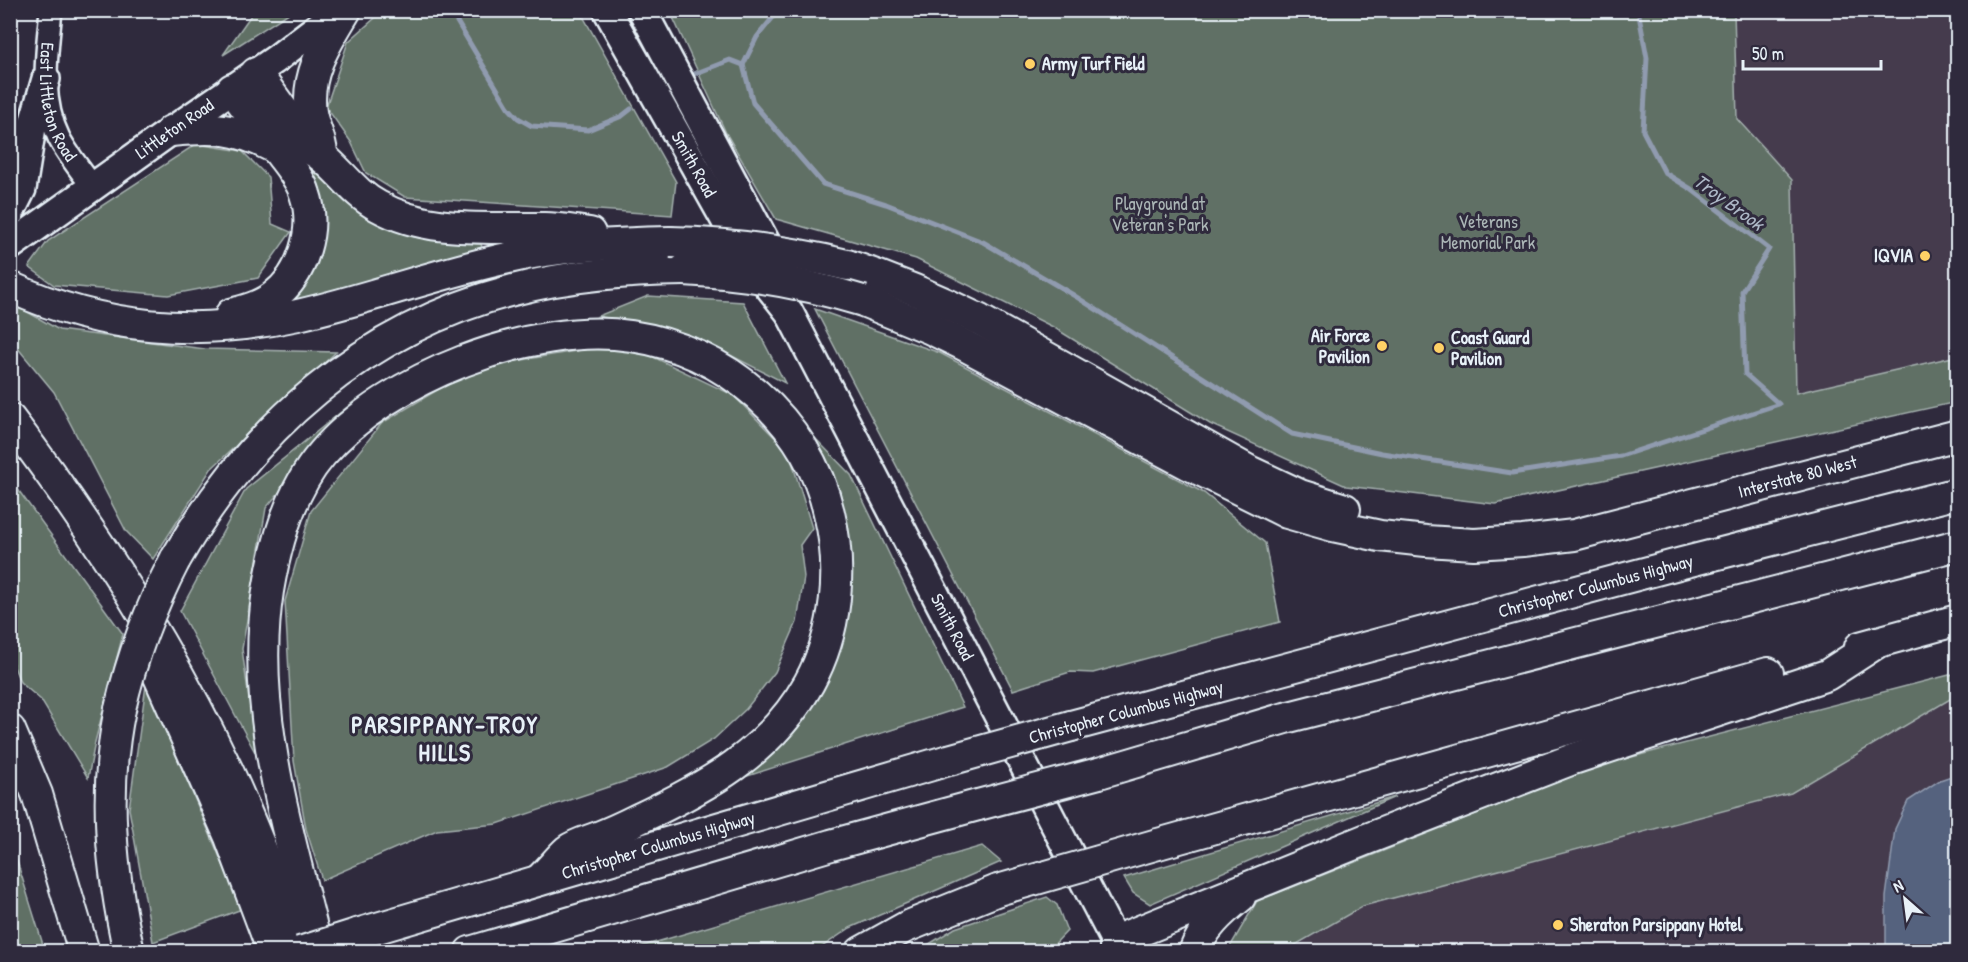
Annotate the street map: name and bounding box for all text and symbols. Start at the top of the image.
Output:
scale bar [1743,33,1881,71]
street label: East Littleton Road [34,41,83,166]
text: 50 m [1752,41,1784,66]
place label: Army Turf Field [1042,51,1145,77]
marker: Army Turf Field [1023,57,1037,71]
street label: Littleton Road [130,92,218,165]
street label: Smith Road [666,127,723,202]
water label: Troy Brook [1688,167,1771,238]
park label: Playground at Veteran's Park [1112,191,1209,237]
park label: Veterans Memorial Park [1441,209,1536,255]
place label: IQVIA [1874,243,1913,268]
marker: IQVIA [1918,249,1932,263]
place label: Air Force Pavilion [1311,323,1371,369]
place label: Coast Guard Pavilion [1451,325,1529,371]
marker: Air Force Pavilion [1375,339,1389,353]
marker: Coast Guard Pavilion [1432,341,1446,355]
street label: Interstate 80 West [1735,449,1860,504]
street label: Christopher Columbus Highway [1495,548,1696,623]
street label: Smith Road [925,589,980,664]
street label: Christopher Columbus Highway [1026,673,1226,750]
district label: PARSIPPANY-TROY HILLS [351,708,539,768]
street label: Christopher Columbus Highway [558,805,758,885]
north arrow [1875,869,1935,929]
text: N [1889,874,1907,897]
place label: Sheraton Parsippany Hotel [1570,912,1744,938]
marker: Sheraton Parsippany Hotel [1551,918,1565,932]

